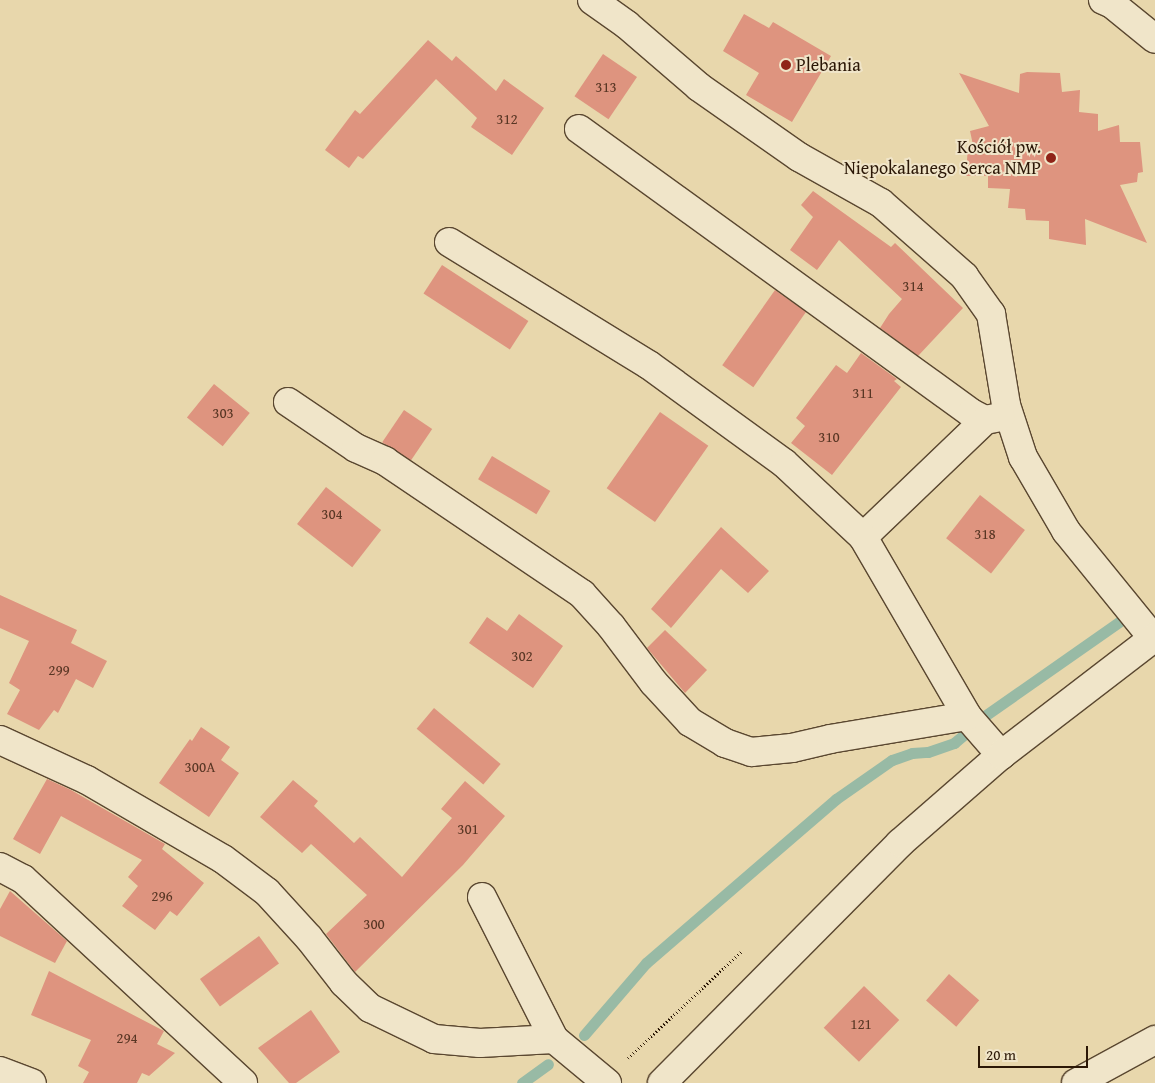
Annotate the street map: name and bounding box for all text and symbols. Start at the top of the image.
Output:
place label: Plebania [796,54,861,76]
marker: Plebania [780,59,792,71]
house number: 313 [595,78,617,96]
house number: 312 [496,110,518,128]
place label: Kościół pw. Niepokalanego Serca NMP [844,137,1041,180]
marker: Kościół pw. Niepokalanego Serca NMP [1045,152,1057,164]
house number: 314 [902,277,924,295]
house number: 311 [852,384,874,402]
house number: 303 [212,404,234,422]
house number: 310 [818,428,840,446]
house number: 304 [321,505,343,523]
house number: 318 [974,525,996,543]
house number: 302 [511,647,533,665]
house number: 299 [48,661,70,679]
house number: 300A [185,758,215,776]
house number: 301 [457,820,479,838]
house number: 296 [151,887,173,905]
house number: 300 [363,915,385,933]
house number: 121 [850,1015,872,1033]
house number: 294 [116,1029,138,1047]
scale bar [980,1036,1090,1068]
text: 20 m [986,1044,1016,1065]

